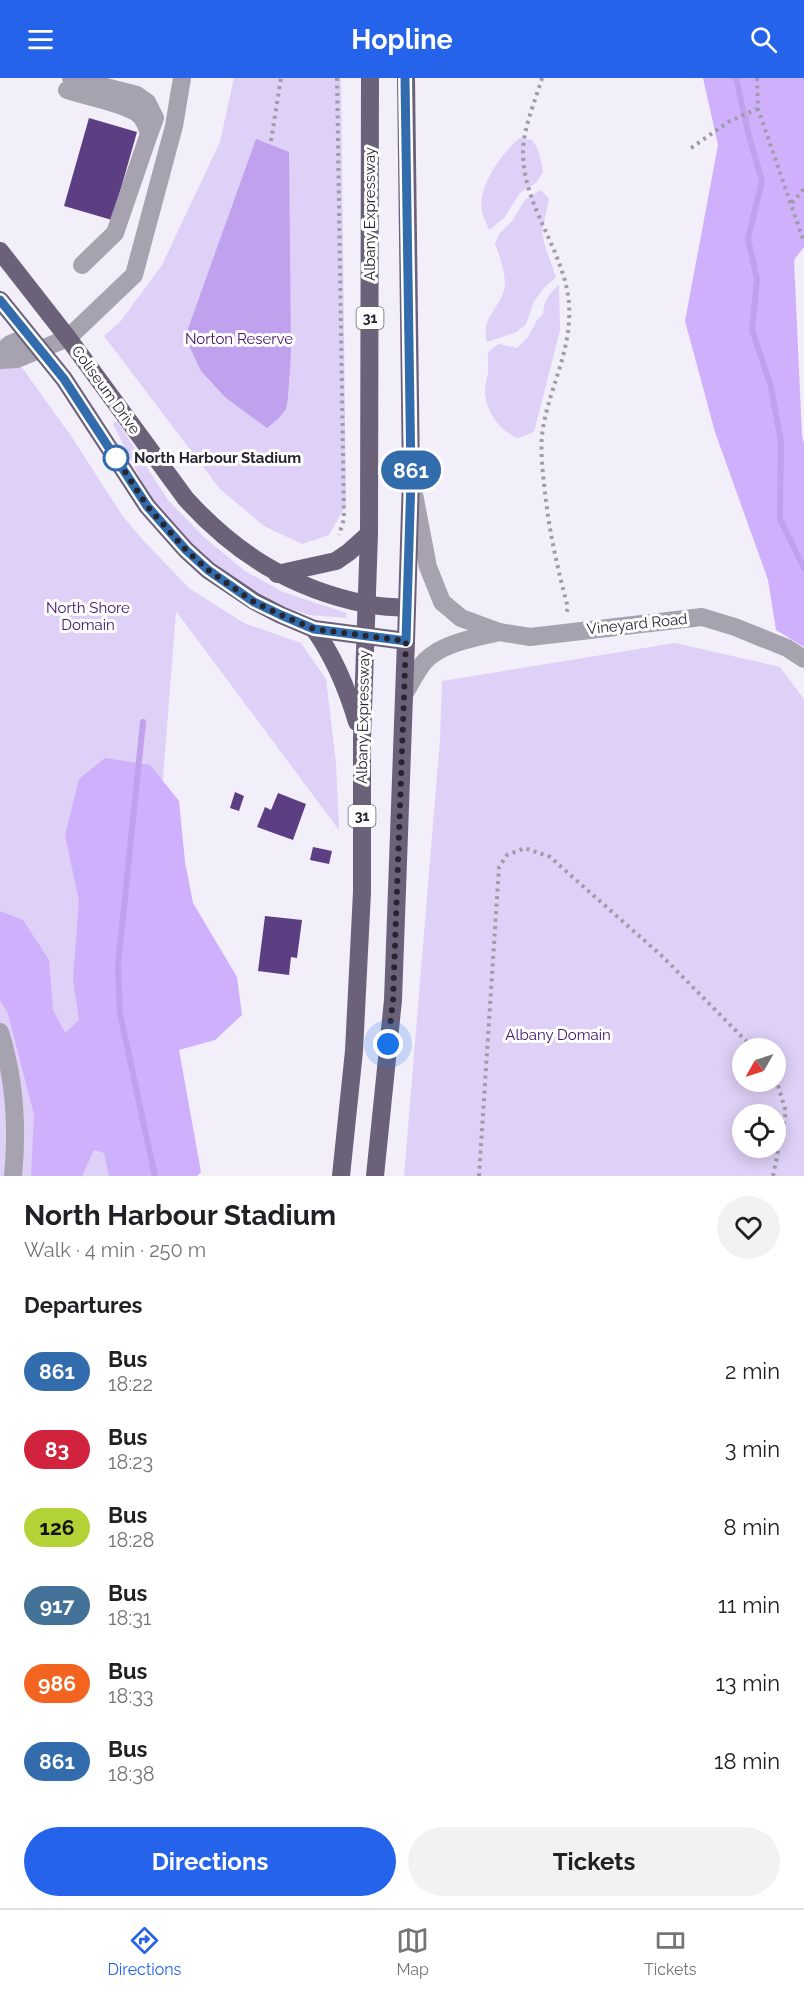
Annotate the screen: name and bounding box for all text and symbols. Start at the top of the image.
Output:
icon: menu [24,23,57,56]
icon: search [747,23,780,56]
text: Hopline [351,24,453,55]
street label: Albany Expressway [361,147,379,281]
road number: 31 [356,307,384,329]
park label: Norton Reserve [185,330,293,348]
street label: Coliseum Drive [68,342,144,438]
marker: North Harbour Stadium [103,445,129,471]
place label: North Harbour Stadium [134,449,301,467]
line badge: 861 [376,450,446,490]
text: 861 [393,458,429,483]
park label: North Shore Domain [46,599,130,634]
street label: Vineyard Road [586,610,688,638]
street label: Albany Expressway [353,650,373,784]
road number: 31 [348,805,376,827]
park label: Albany Domain [505,1026,611,1044]
your location [373,1029,403,1059]
north arrow [732,1038,786,1092]
map controls [732,1038,786,1158]
button: locate [732,1104,786,1158]
button: heart [717,1196,780,1259]
text: North Harbour Stadium [24,1199,336,1232]
text: Walk · 4 min · 250 m [24,1238,206,1262]
text: Departures [24,1292,142,1318]
text: Bus [108,1346,147,1372]
text: 2 min [725,1358,780,1384]
text: 861 [39,1359,75,1384]
text: 18:22 [108,1372,153,1396]
text: Bus [108,1424,147,1450]
text: 3 min [725,1436,780,1462]
text: 83 [45,1437,69,1462]
text: 18:23 [108,1450,153,1474]
text: Bus [108,1502,147,1528]
text: 8 min [724,1514,780,1540]
text: 126 [40,1515,74,1540]
text: 18:28 [108,1528,154,1552]
text: Bus [108,1580,147,1606]
text: 11 min [718,1592,780,1618]
text: 917 [40,1593,74,1618]
text: 18:31 [108,1606,151,1630]
text: Bus [108,1658,147,1684]
text: 13 min [715,1670,780,1696]
text: 986 [38,1671,76,1696]
text: 18:33 [108,1684,154,1708]
text: Bus [108,1736,147,1762]
text: 18 min [714,1748,780,1774]
text: 861 [39,1749,75,1774]
text: 18:38 [108,1762,155,1786]
button: Directions [24,1827,396,1896]
button: Tickets [408,1827,780,1896]
tab: Directions [107,1924,181,1979]
tab: Map [396,1924,429,1979]
tab: Tickets [644,1924,697,1979]

